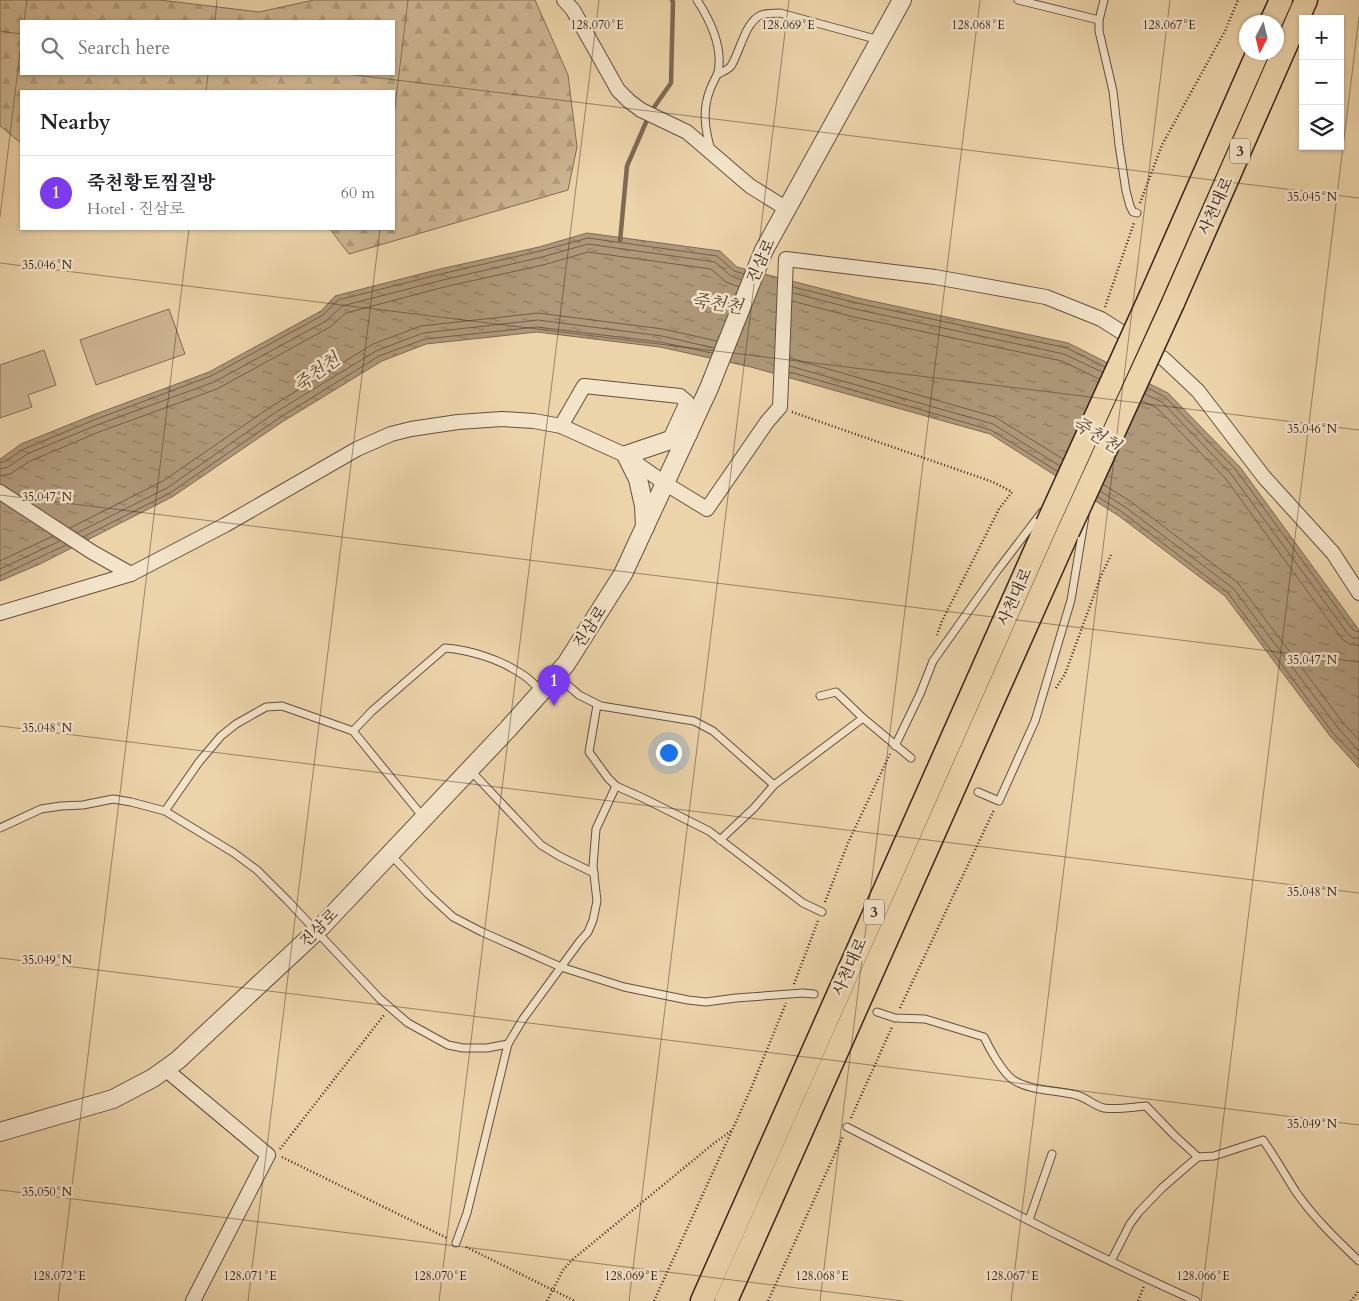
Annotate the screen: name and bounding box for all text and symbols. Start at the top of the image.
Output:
north arrow [1239,15,1284,60]
map controls [1299,15,1344,150]
button: + [1299,15,1344,60]
text: 128.070°E [570,17,624,33]
text: 128.069°E [761,17,815,33]
text: 128.068°E [951,17,1005,33]
text: 128.067°E [1142,17,1196,33]
search box [20,20,395,75]
icon: search [38,34,66,62]
text: Search here [78,35,170,61]
button: − [1299,60,1344,105]
button: layers [1299,105,1344,150]
text: Nearby [40,108,111,137]
road number: 3 [1230,138,1250,164]
text: 죽천황토찜질방 [87,170,215,196]
street label: 사천대로 [1193,173,1239,239]
text: 1 [52,182,60,204]
text: 60 m [341,182,375,204]
text: 35.045°N [1287,189,1338,205]
text: Hotel · 진삼로 [87,198,184,220]
street label: 진삼로 [742,235,781,287]
text: 35.046°N [22,257,73,273]
water label: 죽천천 [689,288,746,320]
water label: 죽천천 [289,346,347,399]
water label: 죽천천 [1067,411,1126,460]
text: 35.046°N [1287,421,1338,437]
text: 35.047°N [22,489,73,505]
street label: 사천대로 [992,564,1038,630]
street label: 진삼로 [568,601,612,652]
text: 35.047°N [1287,652,1338,668]
pin: 1 [538,665,570,706]
text: 35.048°N [22,720,73,736]
your location [656,740,682,766]
text: 35.048°N [1287,884,1338,900]
road number: 3 [864,900,884,924]
street label: 진삼로 [295,903,344,952]
street label: 사천대로 [827,934,873,1000]
text: 35.049°N [22,952,73,968]
text: 35.049°N [1287,1116,1338,1132]
text: 35.050°N [22,1184,73,1200]
text: 128.072°E [32,1268,86,1284]
text: 128.071°E [223,1268,277,1284]
text: 128.070°E [413,1268,467,1284]
text: 128.069°E [604,1268,658,1284]
text: 128.068°E [795,1268,849,1284]
text: 128.067°E [985,1268,1039,1284]
text: 128.066°E [1176,1268,1230,1284]

